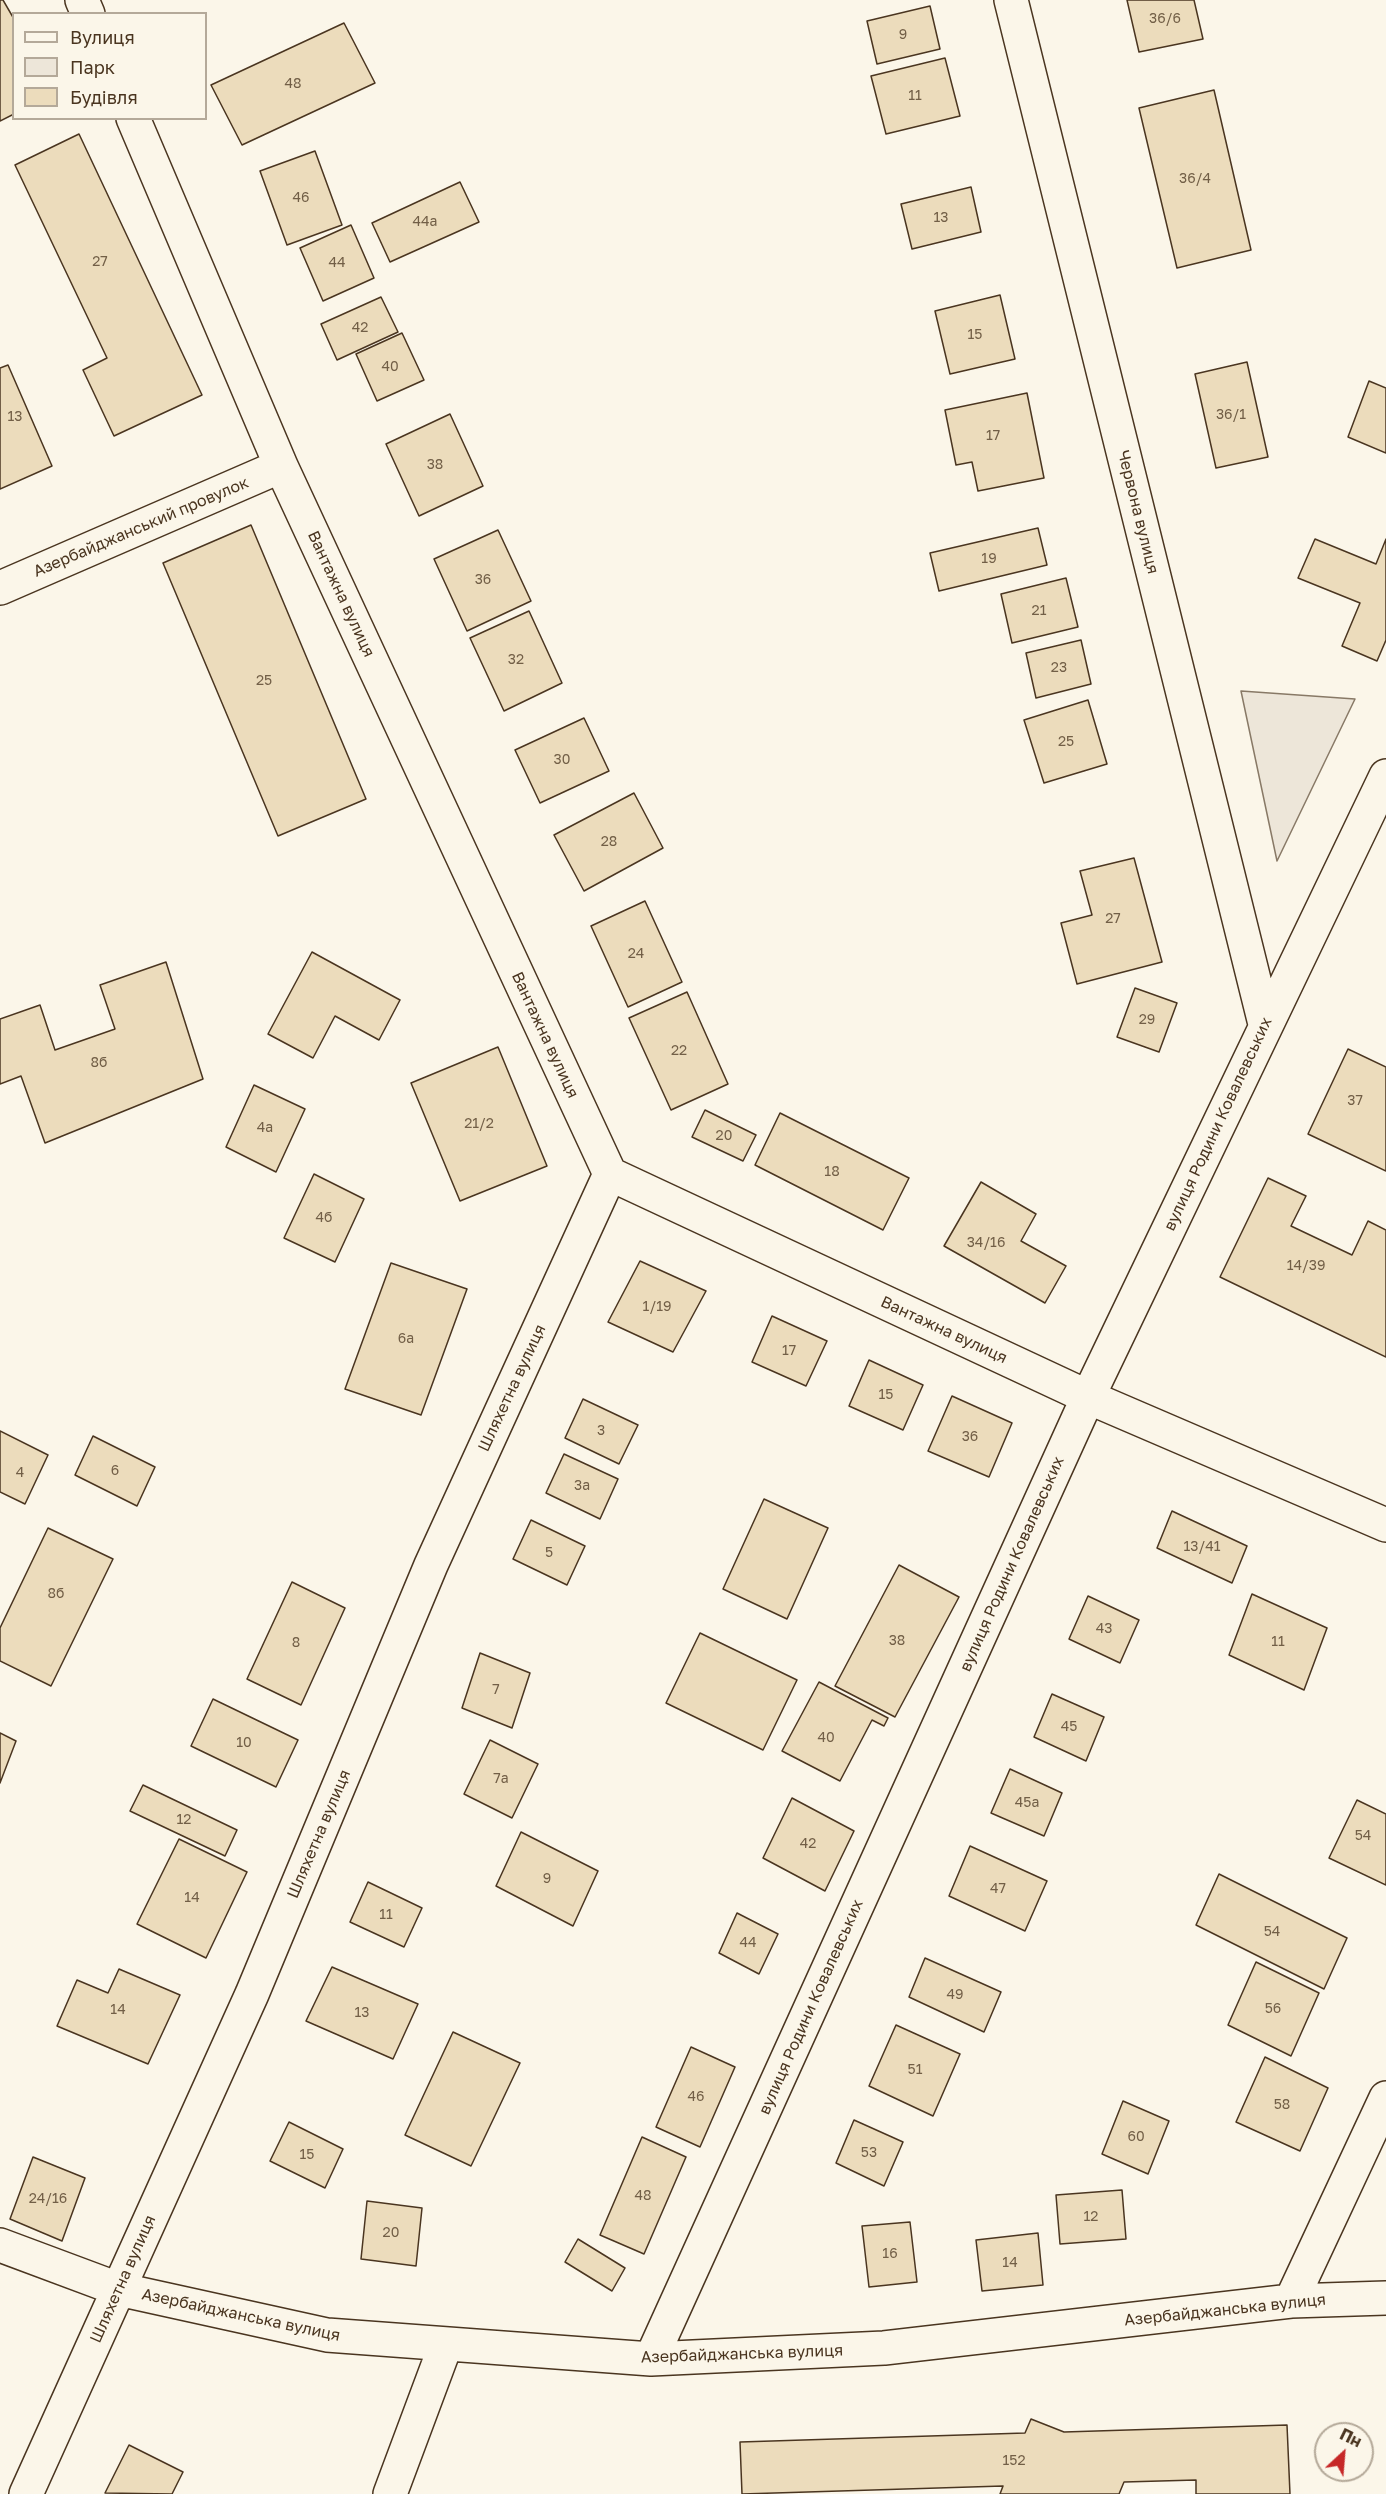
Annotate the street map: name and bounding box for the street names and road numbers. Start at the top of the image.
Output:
street label: Червона вулиця [1113,448,1163,576]
street label: Азербайджанський провулок [30,473,252,581]
street label: Вантажна вулиця [303,528,379,660]
street label: Вантажна вулиця [507,969,583,1101]
street label: вулиця Родини Ковалевських [1160,1014,1276,1234]
street label: Вантажна вулиця [878,1292,1010,1368]
street label: Шляхетна вулиця [474,1321,550,1455]
street label: вулиця Родини Ковалевських [956,1453,1068,1675]
street label: Шляхетна вулиця [283,1767,355,1901]
street label: вулиця Родини Ковалевських [755,1896,867,2118]
street label: Шляхетна вулиця [86,2212,160,2346]
street label: Азербайджанська вулиця [140,2285,342,2345]
street label: Азербайджанська вулиця [1123,2290,1327,2330]
street label: Азербайджанська вулиця [640,2341,844,2367]

